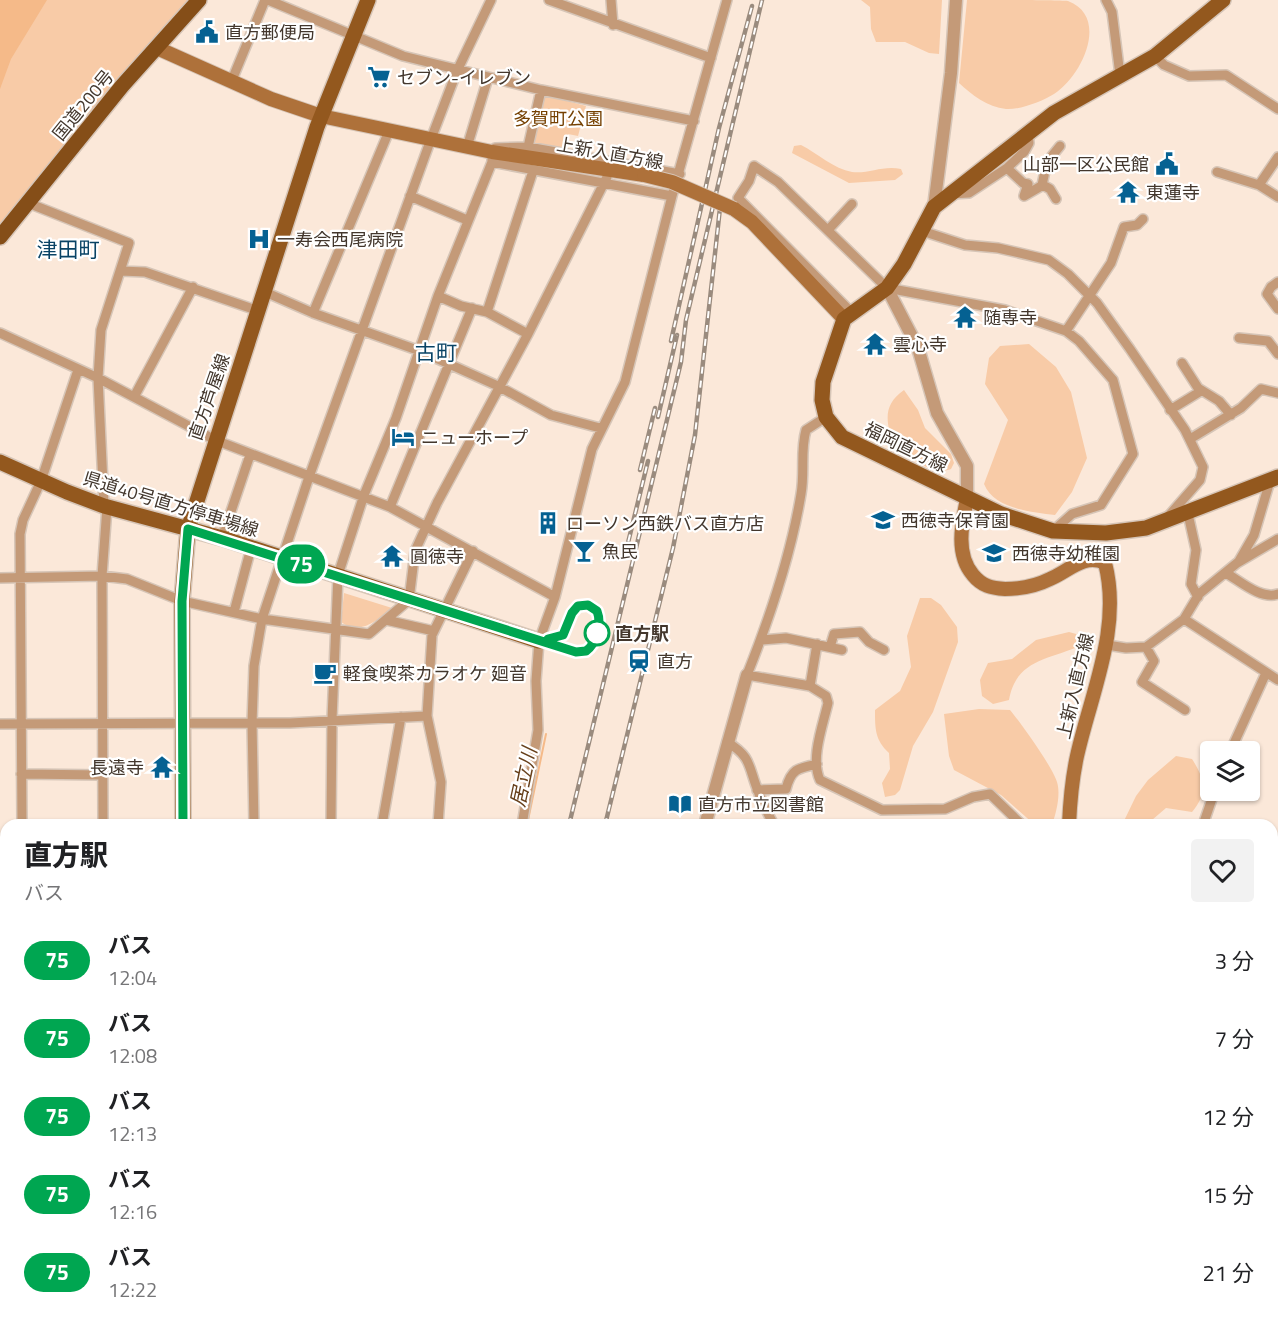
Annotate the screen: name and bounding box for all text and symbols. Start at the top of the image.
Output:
public building icon: 直方郵便局 [194,19,220,45]
place label: 直方郵便局 [225,19,315,46]
street label: 国道200号 [46,64,120,146]
supermarket icon: セブン-イレブン [366,64,392,90]
place label: セブン-イレブン [397,64,531,91]
park label: 多賀町公園 [513,105,603,132]
street label: 上新入直方線 [554,130,666,176]
place label: 山部一区公民館 [1023,151,1149,178]
public building icon: 山部一区公民館 [1154,151,1180,177]
temple icon: 東蓮寺 [1115,179,1141,205]
place label: 東蓮寺 [1146,179,1200,206]
hospital icon: 一寿会西尾病院 [246,226,272,252]
place label: 一寿会西尾病院 [277,226,403,253]
district label: 津田町 [37,233,100,265]
temple icon: 随専寺 [952,304,978,330]
place label: 随専寺 [983,304,1037,331]
temple icon: 雲心寺 [862,331,888,357]
place label: 雲心寺 [893,331,947,358]
district label: 古町 [415,336,457,368]
street label: 直方芦屋線 [182,350,236,444]
street label: 福岡直方線 [860,415,952,479]
hotel icon: ニューホープ [390,424,416,450]
place label: ニューホープ [421,424,528,451]
street label: 県道40号直方停車場線 [80,464,262,544]
school or university icon: 西徳寺保育園 [870,507,896,533]
place label: 西徳寺保育園 [901,507,1009,534]
building icon: ローソン西鉄バス直方店 [535,510,561,536]
place label: ローソン西鉄バス直方店 [566,510,764,537]
bar icon: 魚民 [571,538,597,564]
place label: 魚民 [602,538,638,565]
school or university icon: 西徳寺幼稚園 [981,540,1007,566]
place label: 西徳寺幼稚園 [1012,540,1120,567]
temple icon: 圓徳寺 [379,543,405,569]
place label: 圓徳寺 [410,543,464,570]
line badge: 75 [274,544,328,584]
text: 75 [289,548,313,580]
marker: 直方駅 [584,620,610,646]
place label: 直方駅 [615,620,669,647]
street label: 上新入直方線 [1050,630,1100,742]
station icon: 直方 [626,648,652,674]
place label: 直方 [657,648,693,675]
cafe icon: 軽食喫茶カラオケ 廻音 [312,660,338,686]
place label: 軽食喫茶カラオケ 廻音 [343,660,527,687]
map controls [1200,741,1260,801]
button: layers [1200,741,1260,801]
water label: 居立川 [502,742,545,810]
place label: 長遠寺 [90,754,144,781]
temple icon: 長遠寺 [149,754,175,780]
library icon: 直方市立図書館 [667,791,693,817]
place label: 直方市立図書館 [698,791,824,818]
text: 直方駅 [24,833,108,876]
button: heart [1191,839,1254,902]
text: バス [24,877,64,908]
text: バス [108,928,152,962]
text: 75 [45,944,69,976]
text: 3 分 [1215,944,1254,978]
text: 12:04 [108,962,157,993]
text: バス [108,1006,152,1040]
text: 75 [45,1022,69,1054]
text: 7 分 [1215,1022,1254,1056]
text: 12:08 [108,1040,157,1071]
text: バス [108,1084,152,1118]
text: 75 [45,1100,69,1132]
text: 12 分 [1203,1100,1254,1134]
text: 12:13 [108,1118,157,1149]
text: バス [108,1162,152,1196]
text: 75 [45,1178,69,1210]
text: 15 分 [1203,1178,1254,1212]
text: 12:16 [108,1196,157,1227]
text: バス [108,1240,152,1274]
text: 75 [45,1256,69,1288]
text: 21 分 [1203,1256,1254,1290]
text: 12:22 [108,1274,157,1305]

